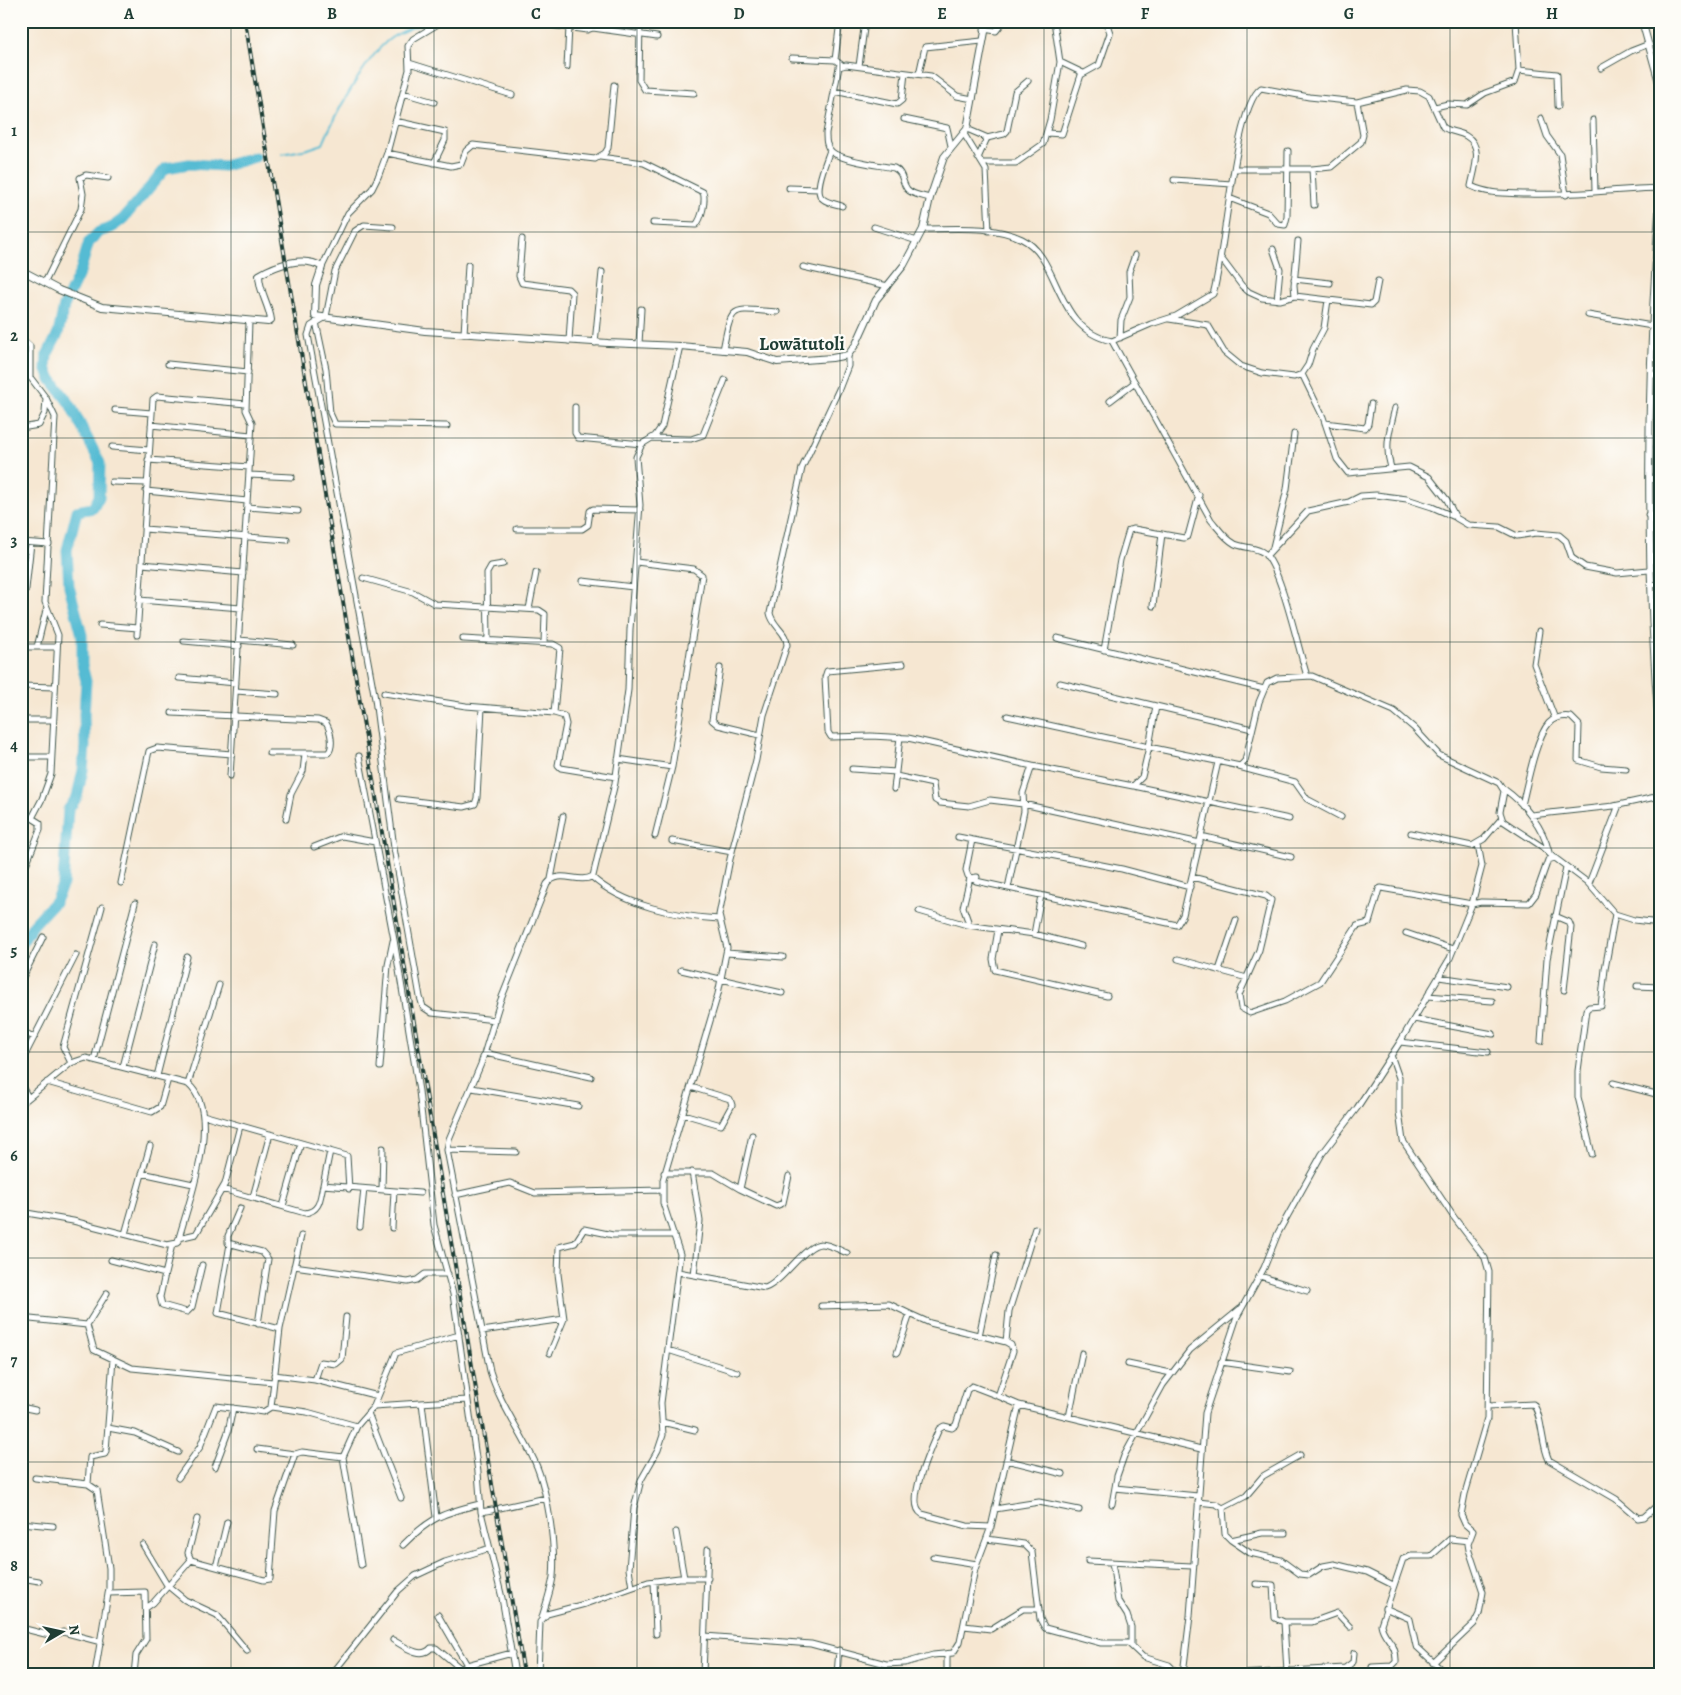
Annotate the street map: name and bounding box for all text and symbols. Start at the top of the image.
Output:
text: A [123,3,135,25]
text: B [327,3,337,25]
text: C [531,3,541,25]
text: D [733,3,745,25]
text: E [937,3,947,25]
text: F [1141,3,1150,25]
text: G [1344,3,1354,25]
text: H [1546,3,1558,25]
text: 1 [11,120,17,142]
text: 2 [10,325,18,347]
district label: Lowātutoli [759,331,845,357]
text: 3 [11,530,18,552]
text: 4 [10,735,18,757]
text: 5 [11,940,18,962]
text: 6 [10,1145,18,1167]
text: 7 [11,1350,18,1372]
text: 8 [10,1555,18,1577]
north arrow [38,1608,88,1658]
text: N [64,1624,85,1637]

